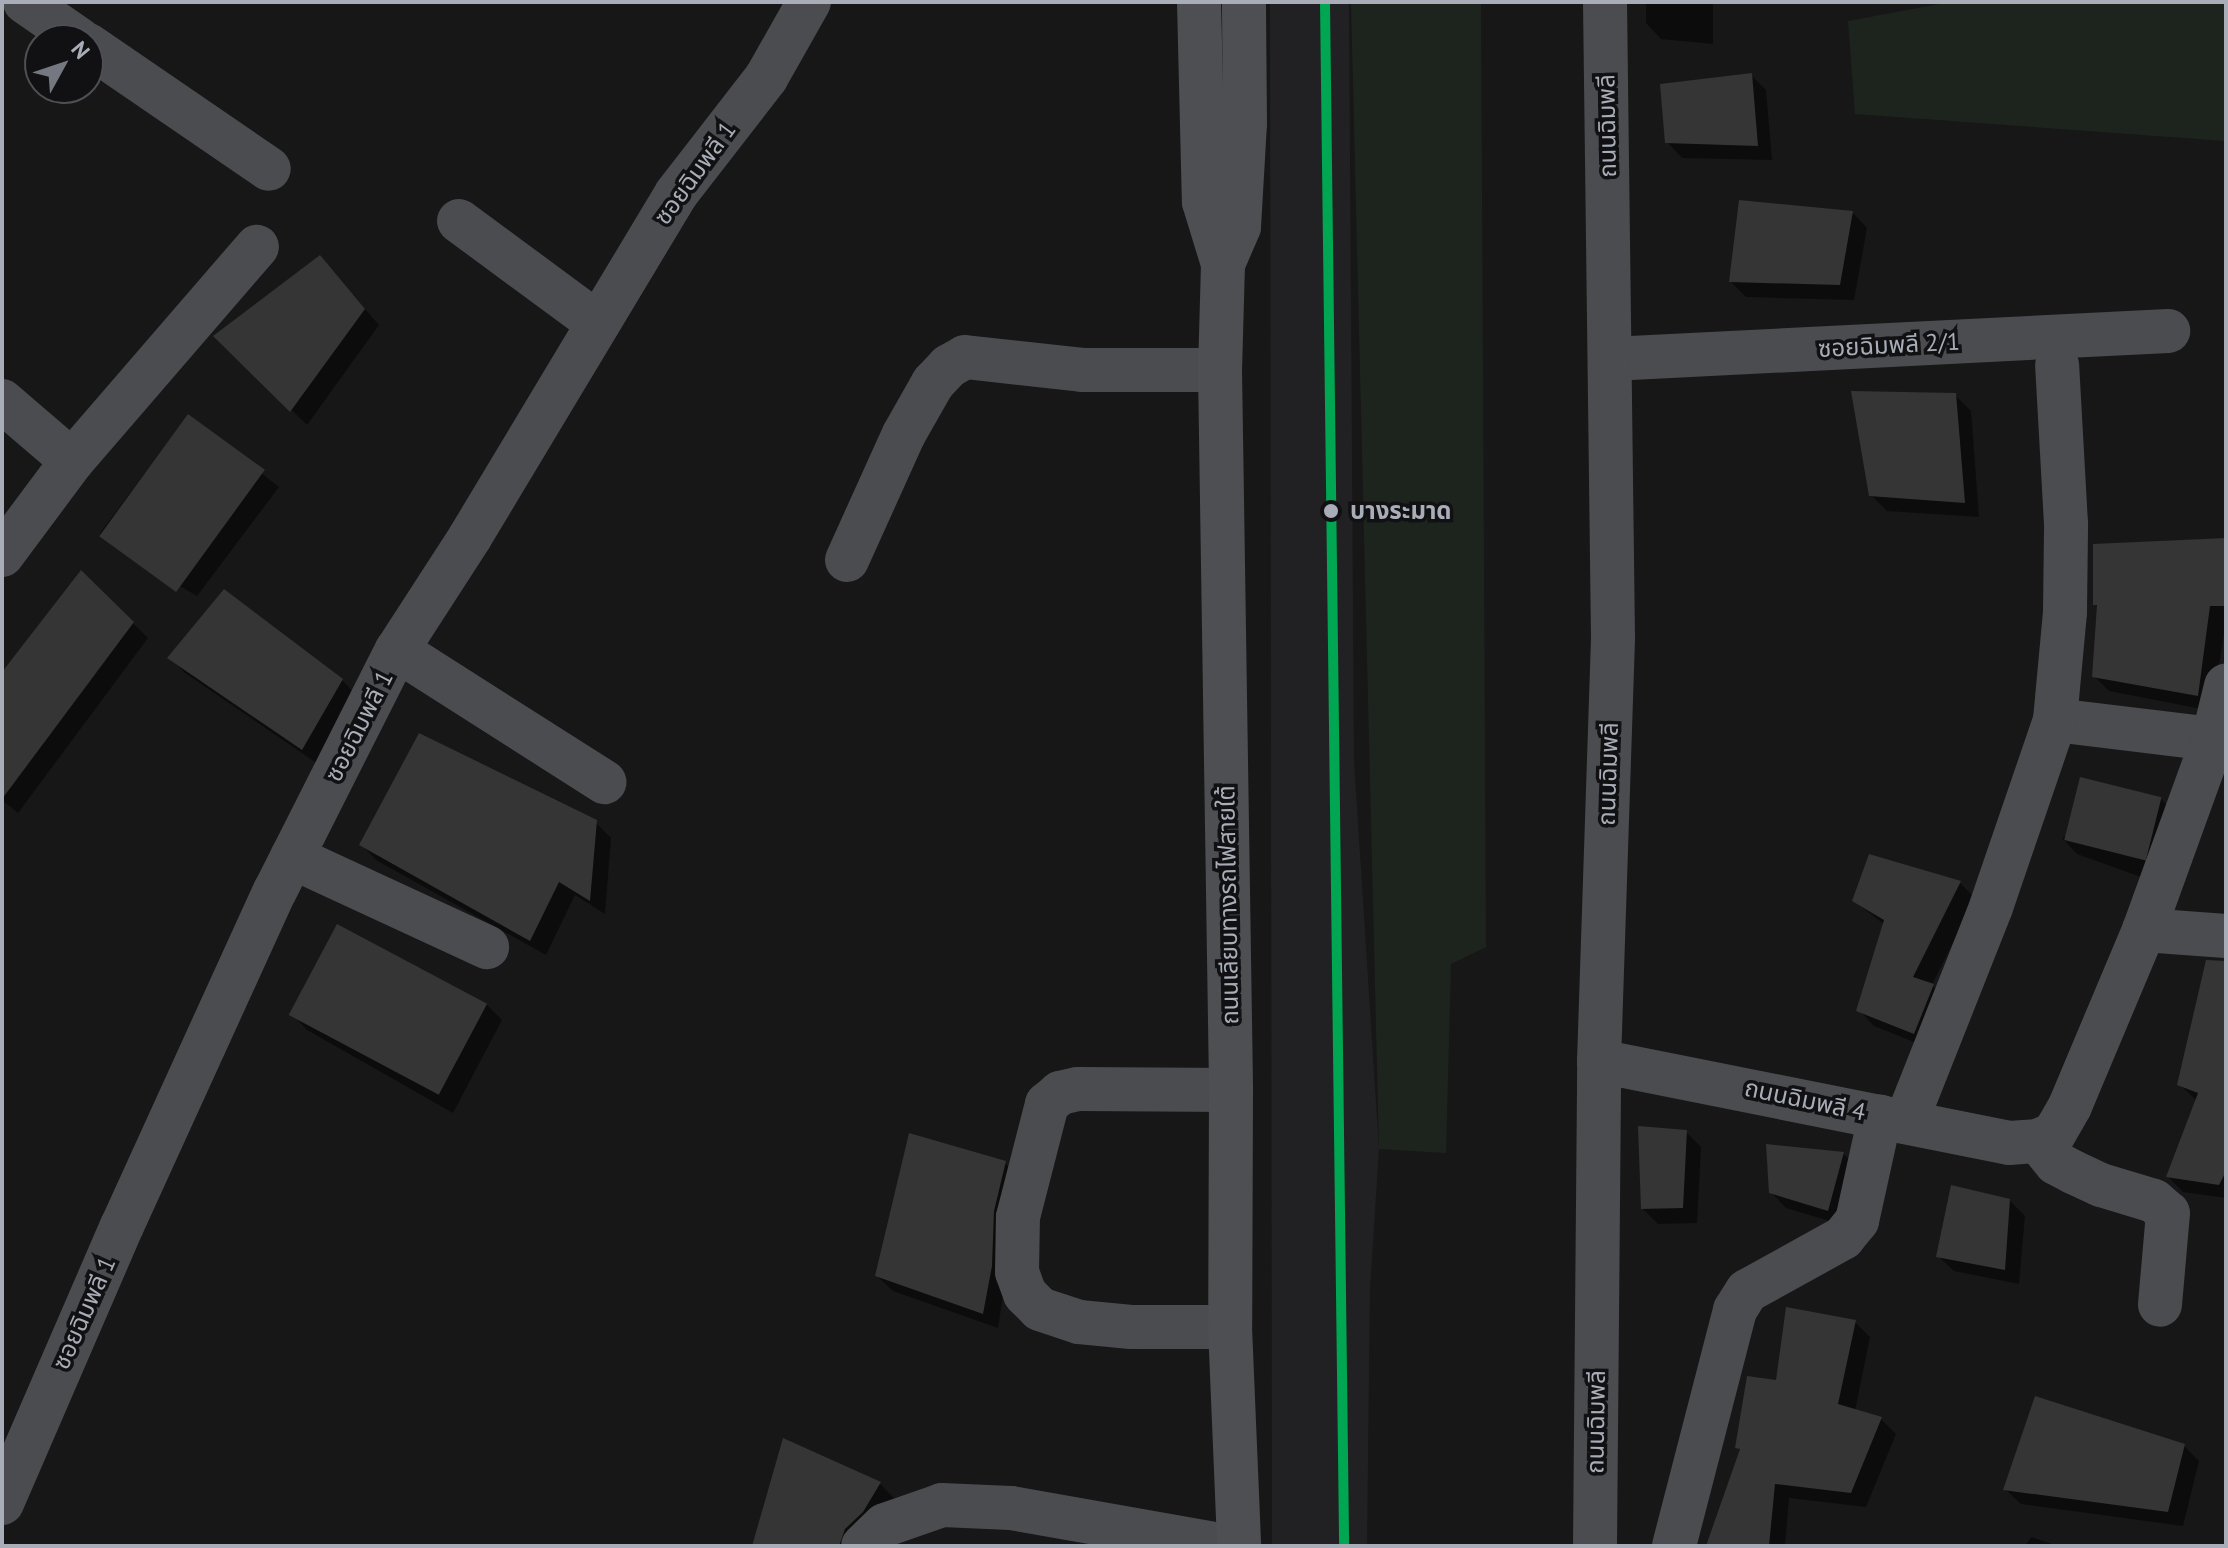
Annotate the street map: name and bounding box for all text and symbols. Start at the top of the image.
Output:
north arrow [24,24,104,104]
text: N [65,35,96,64]
street label: ถนนฉิมพลี [1592,74,1622,178]
street label: ซอยฉิมพลี 1 [648,116,742,230]
street label: ซอยฉิมพลี 2/1 [1817,327,1961,363]
place label: บางระมาด [1350,497,1452,525]
marker: บางระมาด [1319,499,1343,523]
street label: ซอยฉิมพลี 1 [319,666,399,786]
street label: ถนนฉิมพลี [1592,722,1624,826]
street label: ถนนเลียบทางรถไฟสายใต้ [1212,785,1244,1025]
street label: ถนนฉิมพลี 4 [1742,1073,1868,1127]
street label: ซอยฉิมพลี 1 [46,1252,122,1374]
street label: ถนนฉิมพลี [1581,1370,1611,1474]

